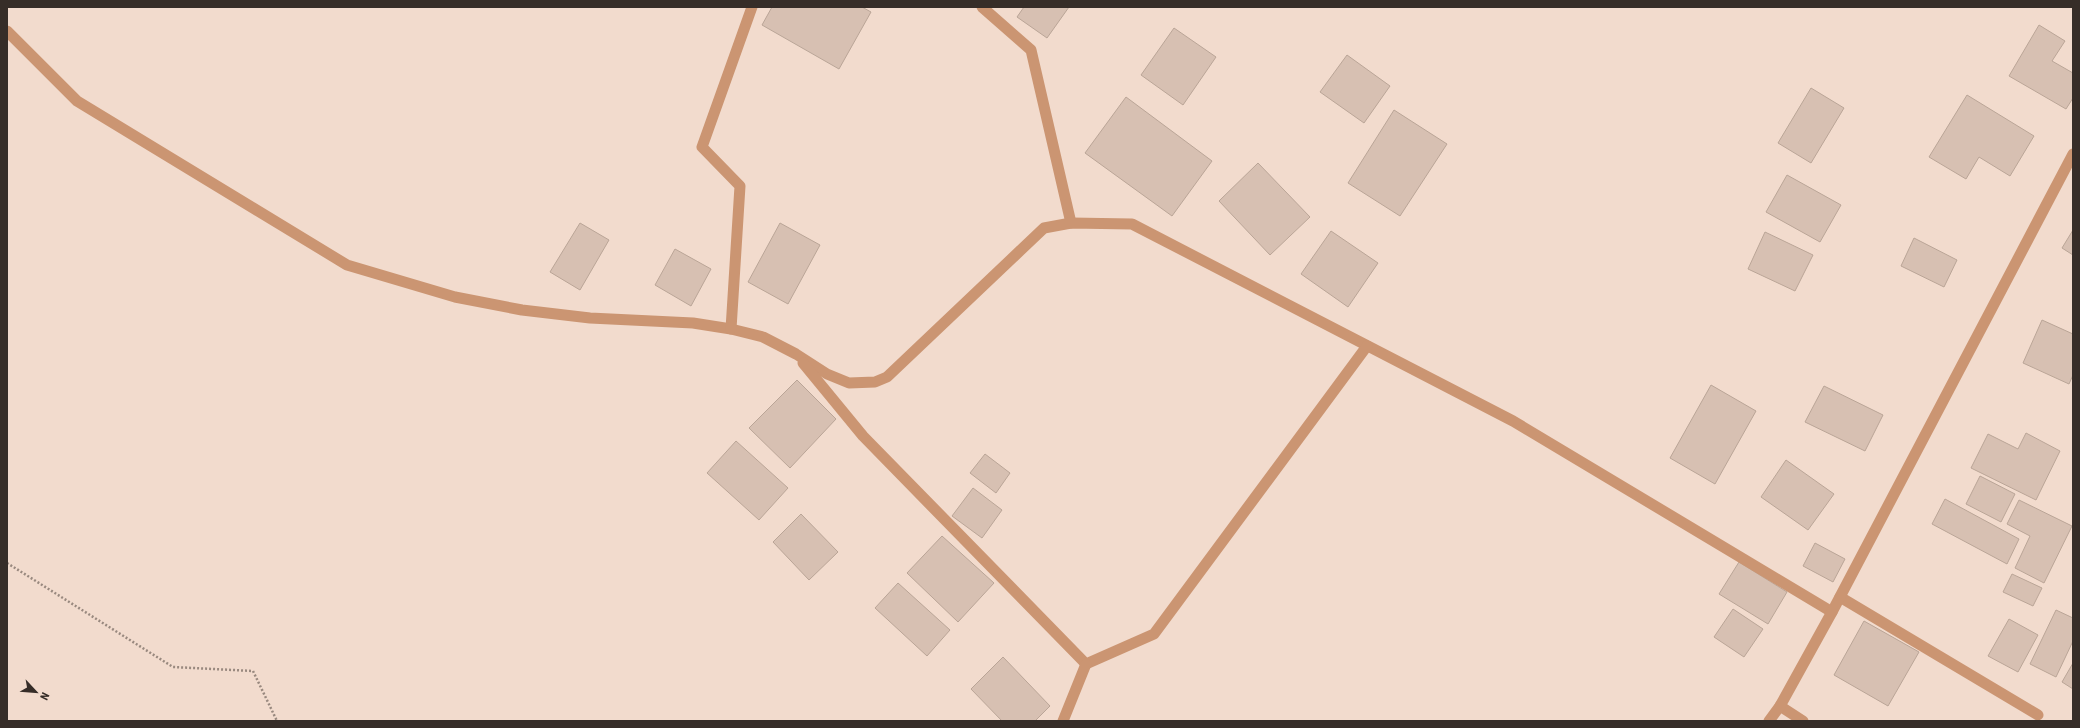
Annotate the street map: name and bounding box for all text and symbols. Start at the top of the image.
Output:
north arrow [16,672,56,712]
text: N [37,690,52,702]

